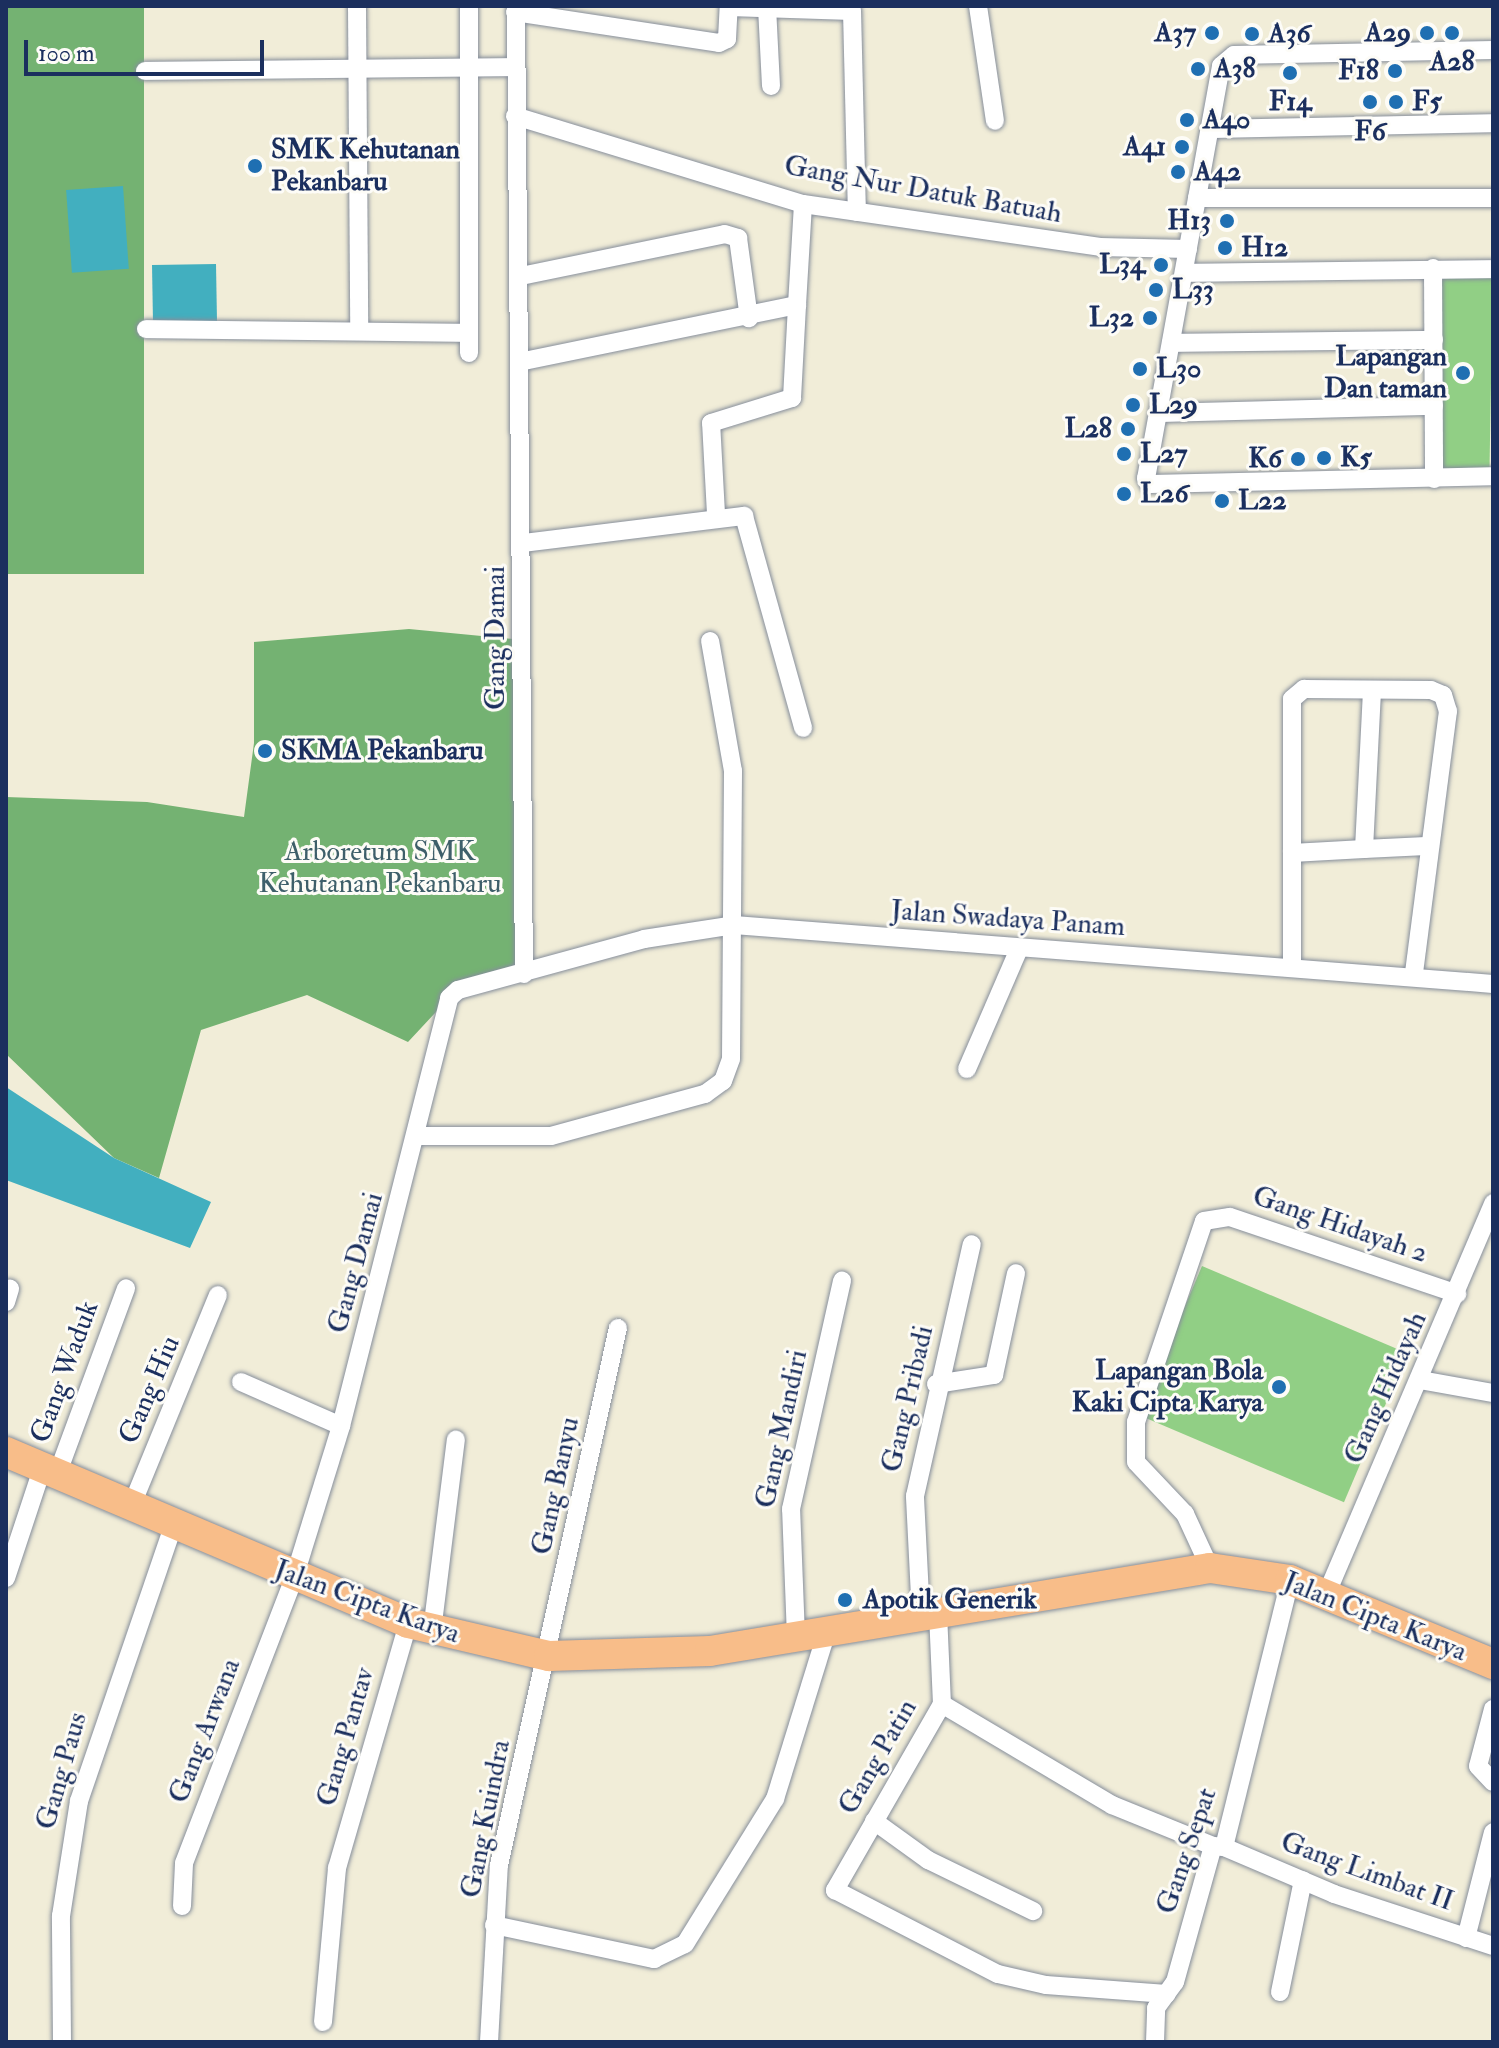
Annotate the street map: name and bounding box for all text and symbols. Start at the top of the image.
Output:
place label: A37 [1155,16,1196,50]
place label: A29 [1365,16,1411,50]
place label: A36 [1268,17,1311,51]
scale bar [28,24,268,74]
marker: A37 [1203,24,1221,42]
marker: A29 [1418,24,1436,42]
marker: A28 [1443,24,1461,42]
marker: A36 [1243,25,1261,43]
text: 100 m [38,38,95,69]
place label: A28 [1429,45,1475,79]
place label: A38 [1214,52,1256,86]
place label: F18 [1338,54,1379,88]
marker: A38 [1189,60,1207,78]
marker: F18 [1386,62,1404,80]
marker: F14 [1281,64,1299,82]
place label: F14 [1269,85,1311,119]
place label: F5 [1412,85,1442,119]
marker: F6 [1361,93,1379,111]
marker: F5 [1387,93,1405,111]
place label: A40 [1203,103,1250,137]
marker: A40 [1178,111,1196,129]
place label: F6 [1354,115,1386,149]
place label: A41 [1123,130,1166,164]
place label: SMK Kehutanan Pekanbaru [271,133,460,199]
marker: A41 [1173,138,1191,156]
street label: Gang Nur Datuk Batuah [782,149,1064,231]
place label: A42 [1194,155,1241,189]
marker: SMK Kehutanan Pekanbaru [246,157,264,175]
marker: A42 [1169,163,1187,181]
place label: H13 [1167,204,1211,238]
marker: H13 [1218,212,1236,230]
place label: H12 [1241,231,1288,265]
marker: H12 [1216,239,1234,257]
place label: L34 [1099,248,1145,282]
marker: L34 [1152,256,1170,274]
place label: L33 [1172,273,1214,307]
marker: L33 [1147,281,1165,299]
place label: L32 [1089,301,1134,335]
marker: L32 [1141,309,1159,327]
place label: Lapangan Dan taman [1324,340,1447,406]
place label: L30 [1156,352,1201,386]
marker: L30 [1131,360,1149,378]
marker: Lapangan Dan taman [1454,364,1472,382]
place label: L29 [1149,388,1198,422]
marker: L29 [1124,396,1142,414]
place label: L28 [1064,412,1112,446]
marker: L28 [1119,420,1137,438]
place label: L27 [1140,437,1187,471]
place label: K5 [1340,441,1372,475]
place label: K6 [1248,442,1282,476]
marker: L27 [1115,445,1133,463]
marker: K5 [1315,449,1333,467]
marker: K6 [1289,450,1307,468]
place label: L26 [1140,477,1189,511]
place label: L22 [1238,484,1287,518]
marker: L26 [1115,485,1133,503]
marker: L22 [1213,492,1231,510]
street label: Gang Damai [479,566,513,710]
place label: SKMA Pekanbaru [281,734,483,768]
marker: SKMA Pekanbaru [256,742,274,760]
park label: Arboretum SMK Kehutanan Pekanbaru [258,835,502,901]
street label: Jalan Swadaya Panam [890,894,1126,944]
street label: Gang Hidayah 2 [1248,1179,1432,1271]
street label: Gang Damai [321,1189,391,1337]
street label: Gang Waduk [24,1297,106,1447]
street label: Gang Hidayah [1338,1307,1434,1469]
street label: Gang Pribadi [875,1322,941,1476]
street label: Gang Hiu [112,1331,188,1449]
street label: Gang Mandiri [749,1347,815,1511]
place label: Lapangan Bola Kaki Cipta Karya [1072,1354,1263,1420]
marker: Lapangan Bola Kaki Cipta Karya [1270,1378,1288,1396]
street label: Gang Banyu [525,1414,587,1558]
street label: Jalan Cipta Karya [270,1553,464,1651]
street label: Jalan Cipta Karya [1278,1565,1472,1669]
place label: Apotik Generik [863,1583,1037,1617]
marker: Apotik Generik [834,1589,856,1611]
street label: Gang Arwana [162,1654,248,1808]
street label: Gang Pantav [310,1664,382,1810]
street label: Gang Patin [832,1693,924,1821]
street label: Gang Paus [29,1708,95,1834]
street label: Gang Kuindra [454,1737,518,1901]
street label: Gang Sepat [1150,1784,1224,1918]
street label: Gang Limbat II [1276,1825,1458,1919]

